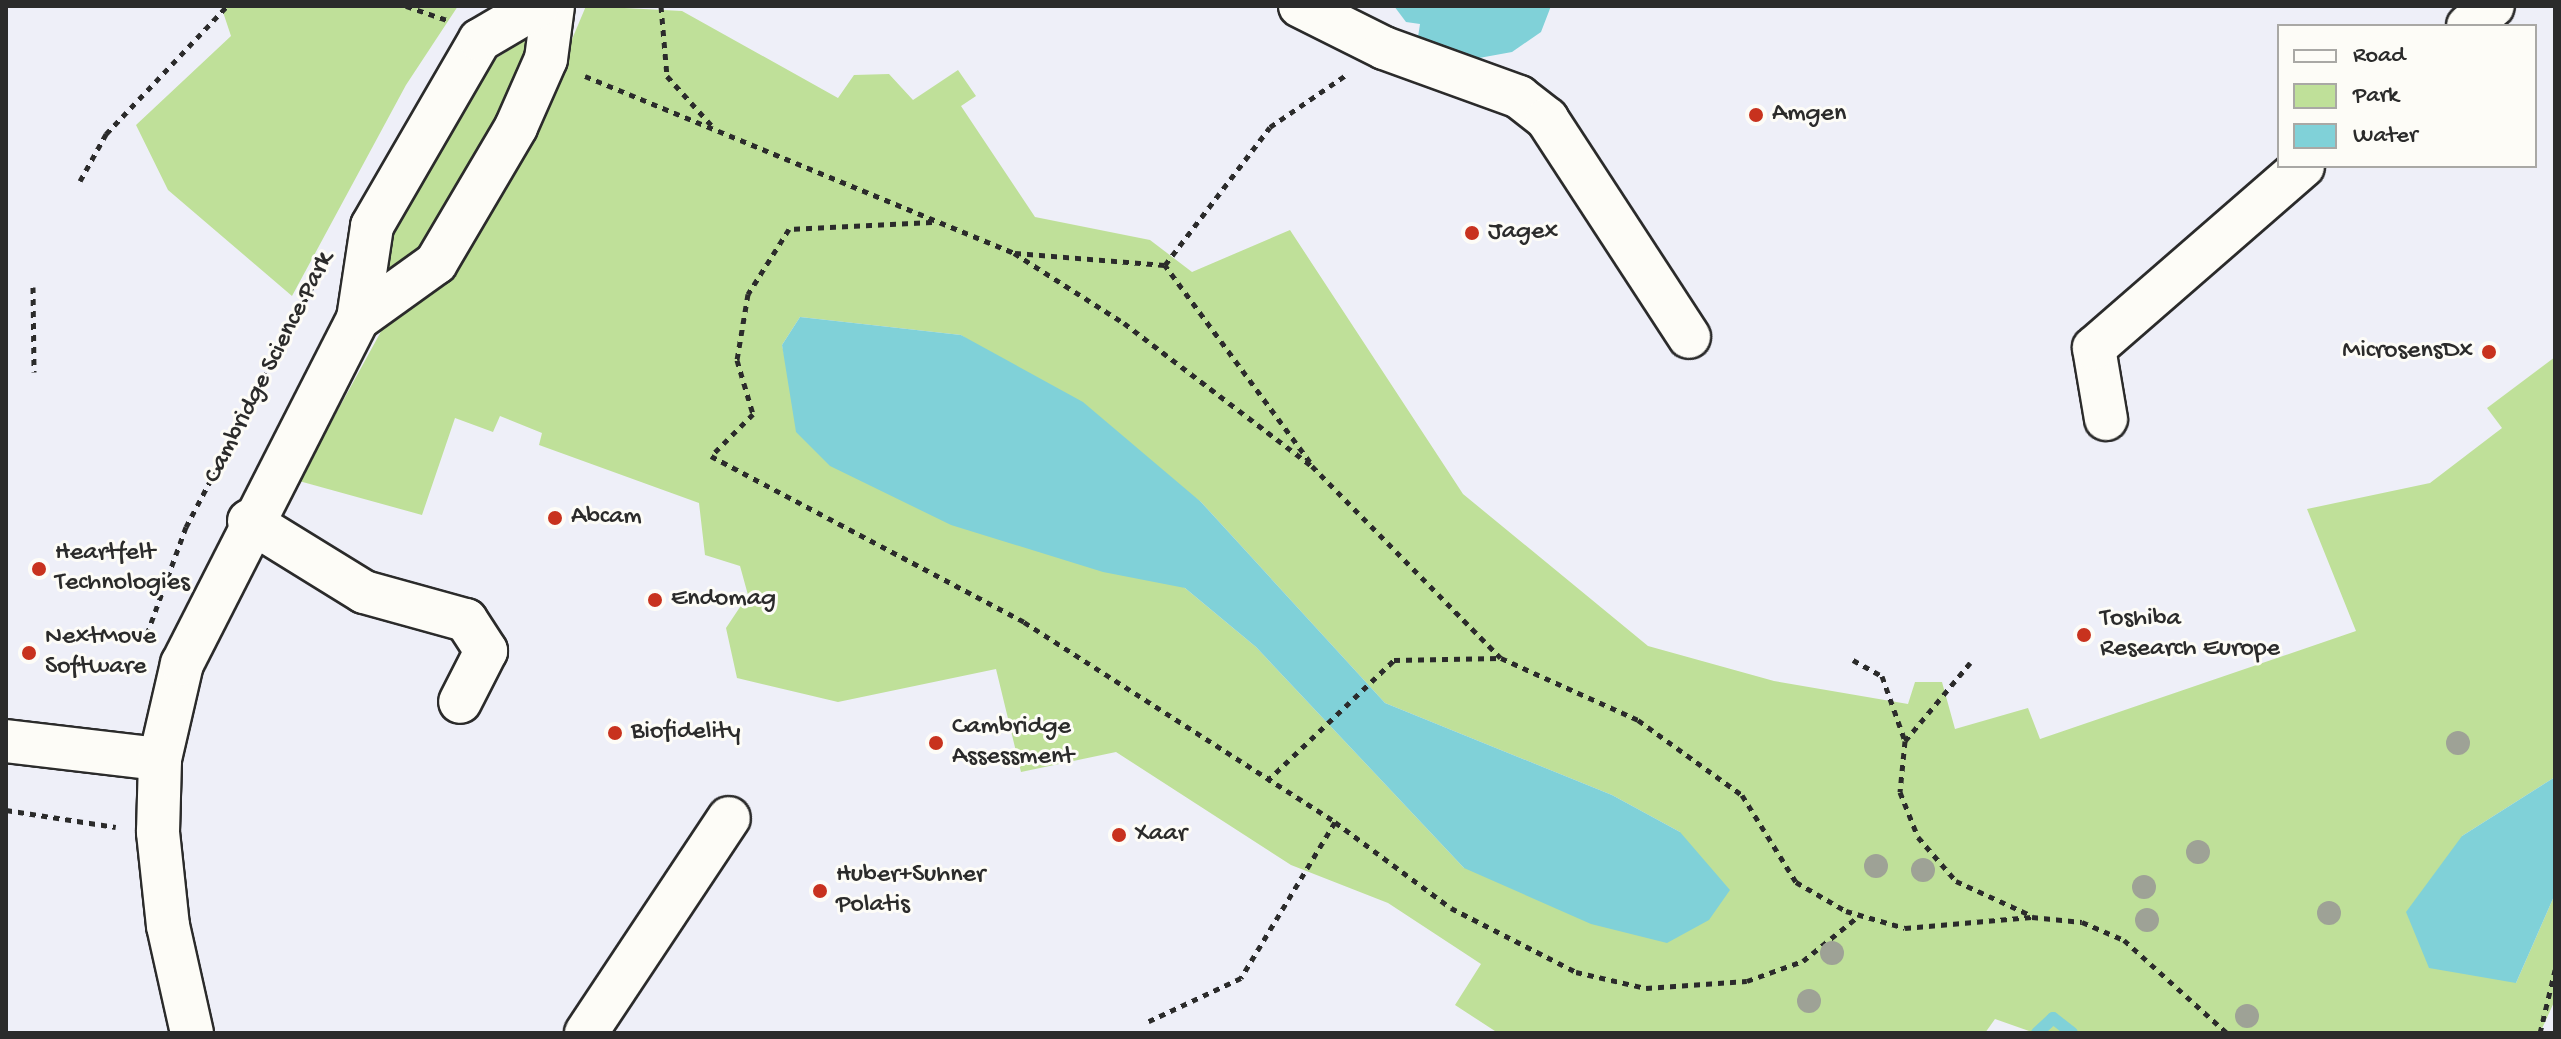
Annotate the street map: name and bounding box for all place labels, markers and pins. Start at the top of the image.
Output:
place label: Amgen [1772,99,1846,131]
marker: Amgen [1747,106,1765,124]
place label: Jagex [1488,217,1558,249]
marker: Jagex [1463,224,1481,242]
place label: MicrosensDx [2342,336,2473,368]
marker: MicrosensDx [2480,343,2498,361]
place label: Abcam [571,502,642,534]
marker: Abcam [546,509,564,527]
place label: Heartfelt Technologies [55,538,190,600]
marker: Heartfelt Technologies [30,560,48,578]
place label: Endomag [671,584,776,616]
marker: Endomag [646,591,664,609]
place label: Toshiba Research Europe [2100,604,2280,666]
place label: NextMove Software [45,622,156,684]
marker: Toshiba Research Europe [2075,626,2093,644]
marker: NextMove Software [20,644,38,662]
place label: Cambridge Assessment [952,712,1074,774]
place label: Biofidelity [631,717,740,749]
marker: Biofidelity [606,724,624,742]
marker: Cambridge Assessment [927,734,945,752]
place label: Xaar [1135,819,1187,851]
marker: Xaar [1110,826,1128,844]
place label: Huber+Suhner Polatis [836,860,985,922]
marker: Huber+Suhner Polatis [811,882,829,900]

